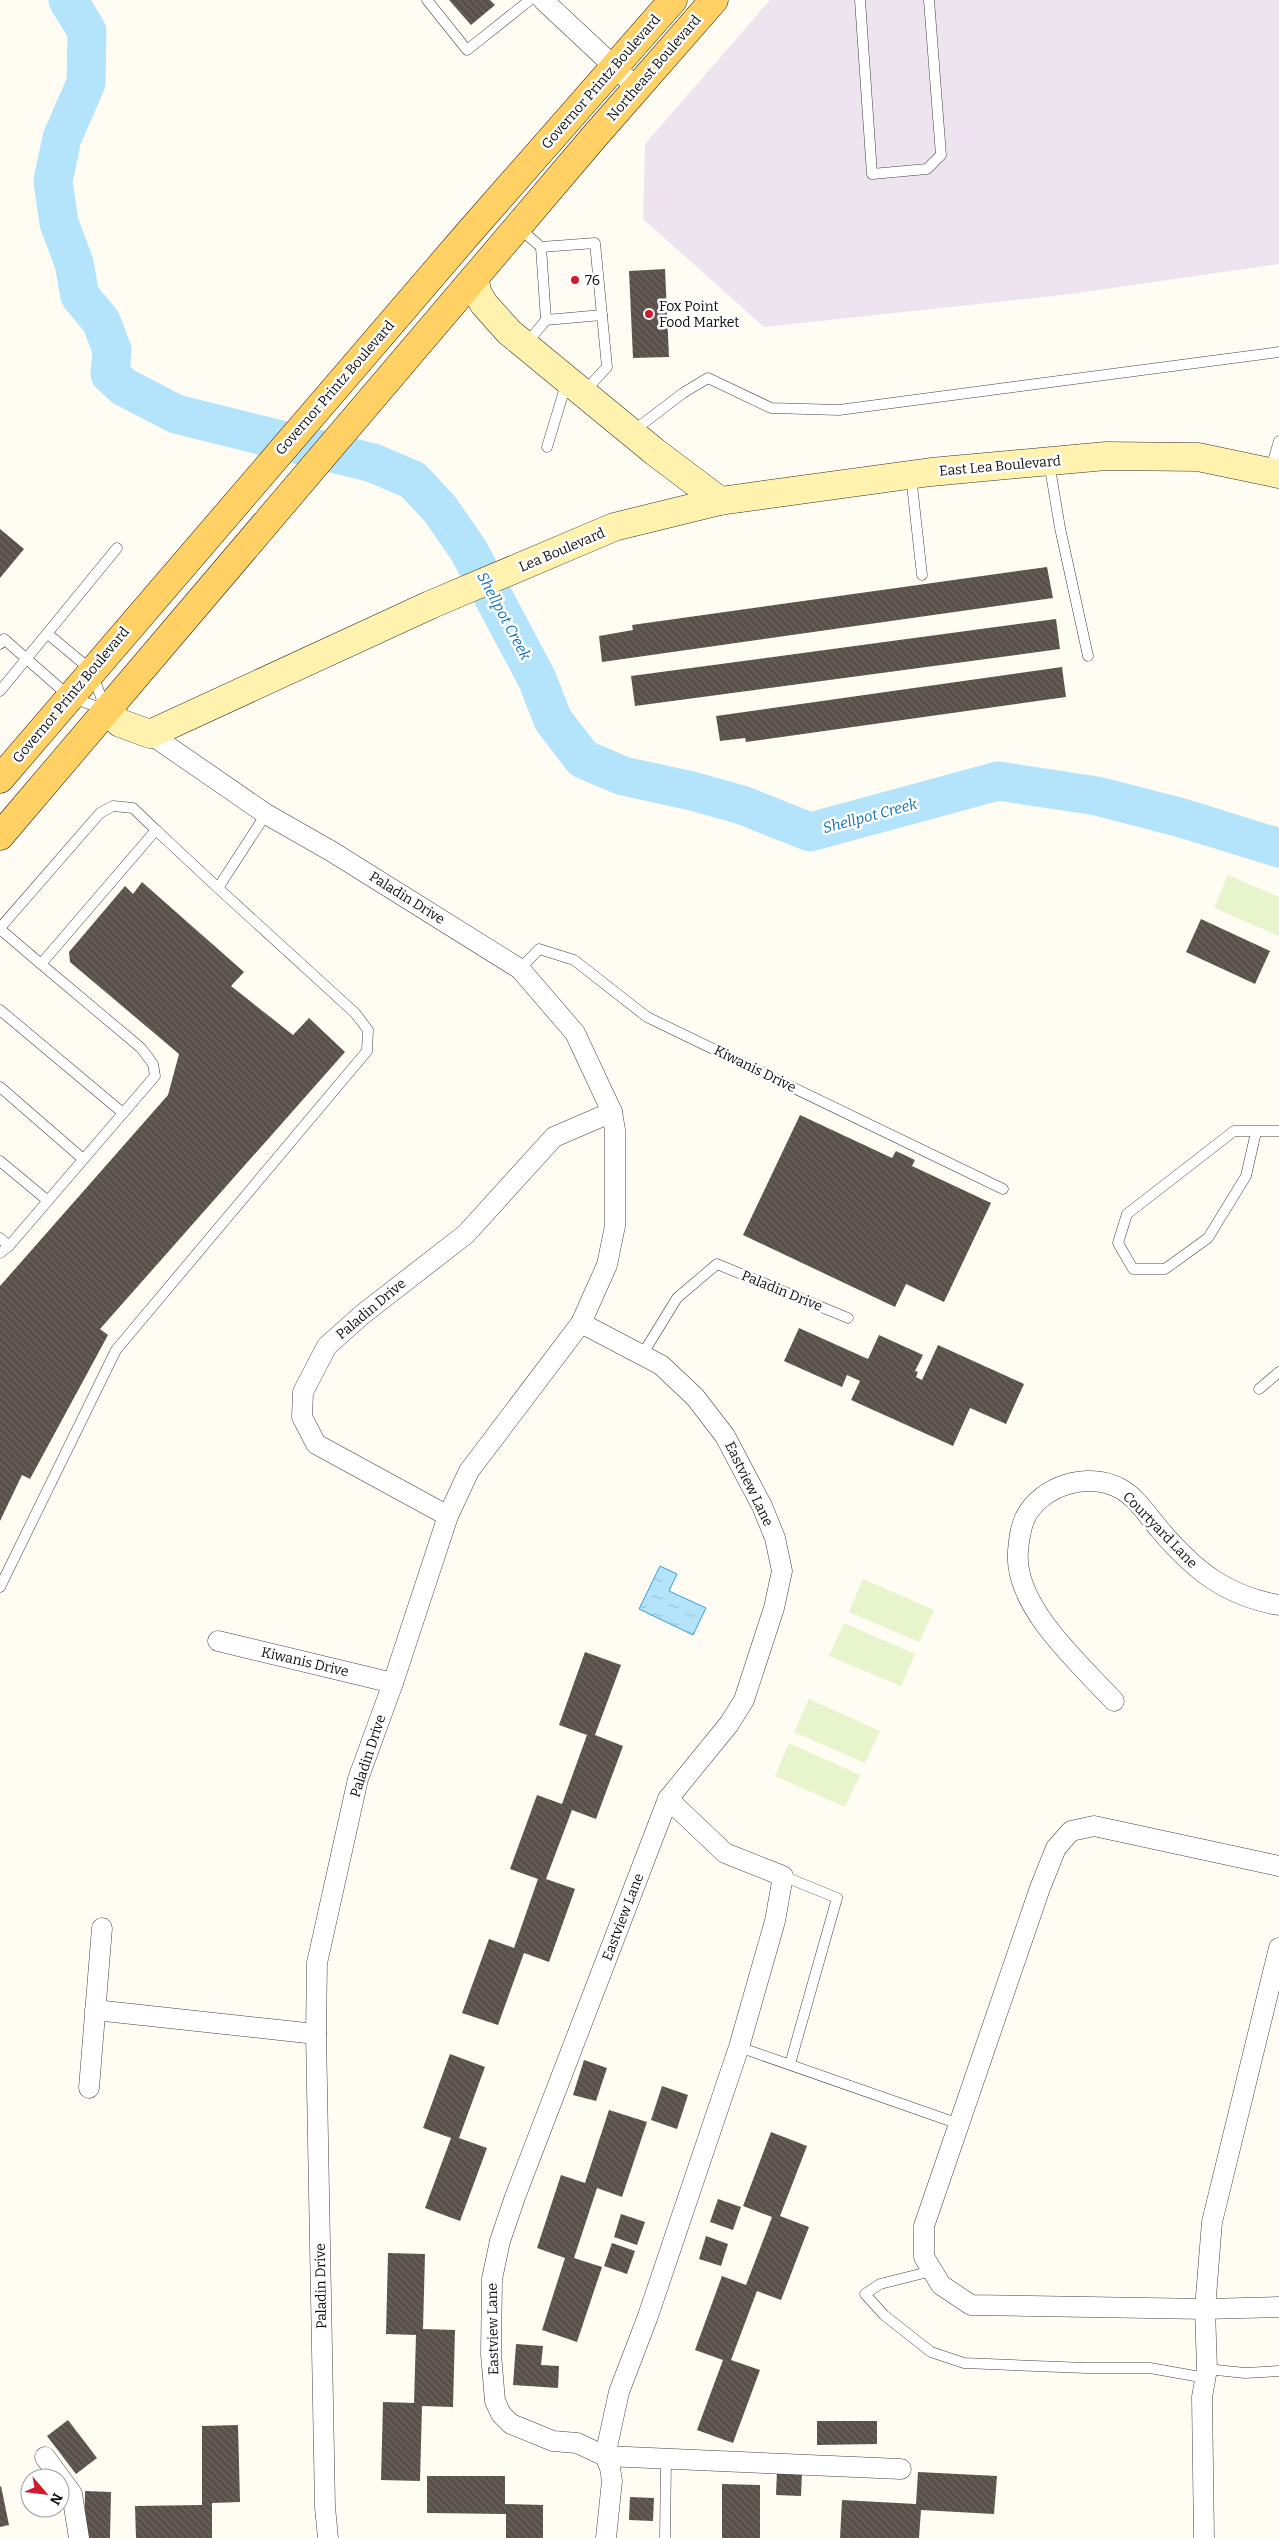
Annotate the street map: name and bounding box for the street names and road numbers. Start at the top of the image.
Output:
street label: Governor Printz Boulevard [538,11,664,153]
street label: Northeast Boulevard [603,12,705,124]
street label: Governor Printz Boulevard [272,317,398,459]
street label: East Lea Boulevard [938,452,1062,480]
street label: Lea Boulevard [517,524,607,576]
street label: Governor Printz Boulevard [9,623,133,767]
street label: Paladin Drive [366,868,448,928]
street label: Kiwanis Drive [711,1042,799,1096]
street label: Paladin Drive [739,1267,825,1315]
street label: Paladin Drive [333,1275,409,1343]
street label: Eastview Lane [721,1439,777,1529]
street label: Courtyard Lane [1119,1488,1201,1572]
street label: Kiwanis Drive [260,1644,350,1680]
street label: Paladin Drive [347,1713,389,1799]
street label: Eastview Lane [599,1871,647,1963]
street label: Paladin Drive [312,2243,330,2329]
street label: Eastview Lane [484,2283,502,2375]

